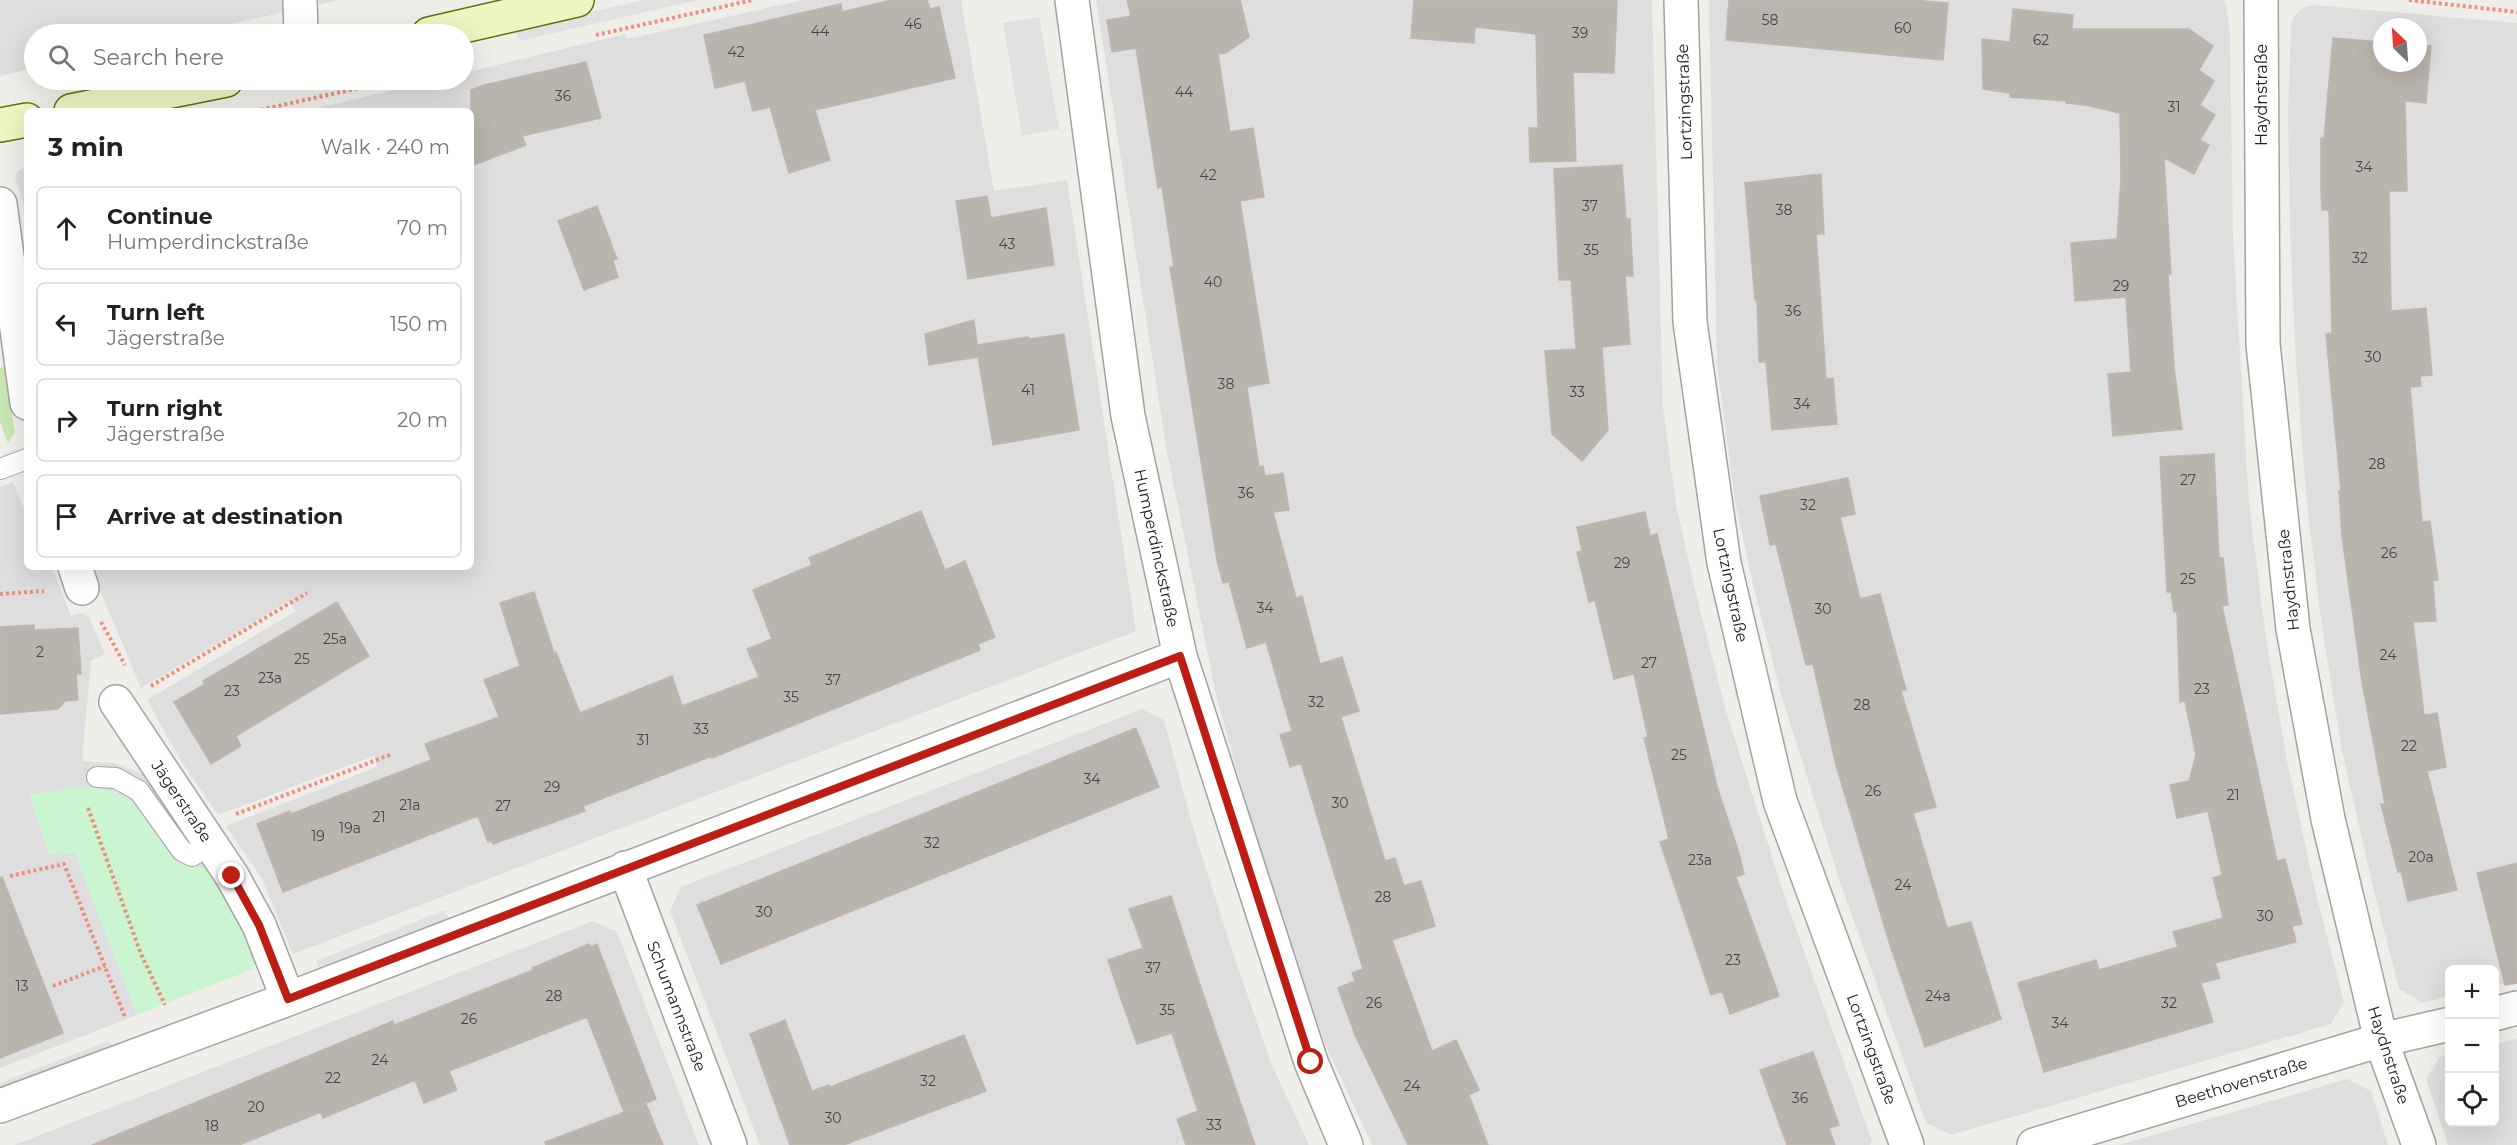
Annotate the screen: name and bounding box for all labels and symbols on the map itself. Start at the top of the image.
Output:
house number: 58 [1762,11,1778,29]
house number: 46 [904,15,922,33]
north arrow [2373,18,2427,72]
house number: 60 [1894,19,1912,37]
house number: 44 [811,22,830,40]
house number: 39 [1572,24,1588,42]
house number: 62 [2033,31,2049,49]
house number: 42 [727,43,745,61]
street label: Lortzingstraße [1673,43,1696,161]
street label: Haydnstraße [2252,44,2271,146]
house number: 44 [1175,83,1194,101]
house number: 36 [555,87,572,105]
house number: 31 [2168,98,2180,116]
house number: 34 [2355,158,2373,176]
house number: 42 [1199,166,1217,184]
house number: 37 [1582,197,1598,215]
house number: 38 [1776,201,1792,219]
house number: 43 [999,235,1016,253]
house number: 35 [1583,241,1599,259]
house number: 32 [2352,249,2368,267]
house number: 40 [1204,273,1222,291]
house number: 29 [2113,277,2129,295]
house number: 36 [1785,302,1802,320]
house number: 30 [2364,348,2382,366]
house number: 38 [1218,375,1234,393]
house number: 41 [1021,381,1035,399]
house number: 33 [1569,383,1585,401]
house number: 34 [1793,395,1811,413]
house number: 28 [2369,455,2386,473]
street label: Humperdinckstraße [1130,467,1183,629]
house number: 27 [2180,471,2196,489]
house number: 36 [1238,484,1255,502]
house number: 32 [1800,496,1816,514]
street label: Lortzingstraße [1709,526,1752,644]
street label: Haydnstraße [2274,528,2303,632]
house number: 26 [2381,544,2398,562]
house number: 29 [1614,554,1630,572]
house number: 25 [2180,570,2196,588]
house number: 34 [1256,599,1274,617]
house number: 30 [1814,600,1832,618]
house number: 25a [323,630,347,648]
house number: 2 [36,643,44,661]
house number: 24 [2380,646,2397,664]
house number: 25 [294,650,310,668]
house number: 27 [1641,654,1657,672]
house number: 23a [258,669,282,687]
house number: 37 [825,671,841,689]
house number: 23 [2194,680,2210,698]
house number: 23 [224,682,240,700]
house number: 35 [783,688,799,706]
house number: 32 [1308,693,1324,711]
house number: 28 [1854,696,1871,714]
house number: 33 [693,720,709,738]
house number: 31 [637,731,649,749]
house number: 22 [2401,737,2417,755]
house number: 25 [1671,746,1687,764]
street label: Jägerstraße [147,756,216,846]
house number: 34 [1083,770,1101,788]
house number: 29 [544,778,560,796]
house number: 26 [1865,782,1882,800]
house number: 21 [2226,786,2240,804]
house number: 30 [1331,794,1349,812]
house number: 21a [399,796,421,814]
house number: 27 [495,797,511,815]
house number: 21 [372,808,386,826]
house number: 19a [339,819,361,837]
house number: 19 [311,827,325,845]
house number: 32 [924,834,940,852]
house number: 20a [2408,848,2434,866]
house number: 23a [1688,851,1712,869]
route end [218,862,244,888]
house number: 24 [1895,876,1912,894]
house number: 28 [1375,888,1392,906]
house number: 30 [755,903,773,921]
house number: 30 [2256,907,2274,925]
street label: Schumannstraße [643,938,710,1074]
house number: 23 [1725,951,1741,969]
house number: 37 [1145,959,1161,977]
house number: 13 [16,977,29,995]
house number: 28 [546,987,563,1005]
house number: 24a [1925,987,1951,1005]
street label: Lortzingstraße [1843,991,1900,1107]
house number: 26 [1366,994,1383,1012]
house number: 32 [2161,994,2177,1012]
house number: 35 [1159,1001,1175,1019]
street label: Haydnstraße [2364,1004,2413,1107]
house number: 26 [461,1010,478,1028]
house number: 34 [2051,1014,2069,1032]
route start [1297,1048,1323,1074]
house number: 24 [372,1051,389,1069]
street label: Beethovenstraße [2173,1053,2310,1112]
house number: 22 [325,1069,341,1087]
house number: 32 [920,1072,936,1090]
house number: 24 [1404,1077,1421,1095]
house number: 36 [1792,1089,1809,1107]
house number: 20 [247,1098,265,1116]
house number: 30 [824,1109,842,1127]
house number: 33 [1206,1116,1222,1134]
house number: 18 [205,1117,219,1135]

